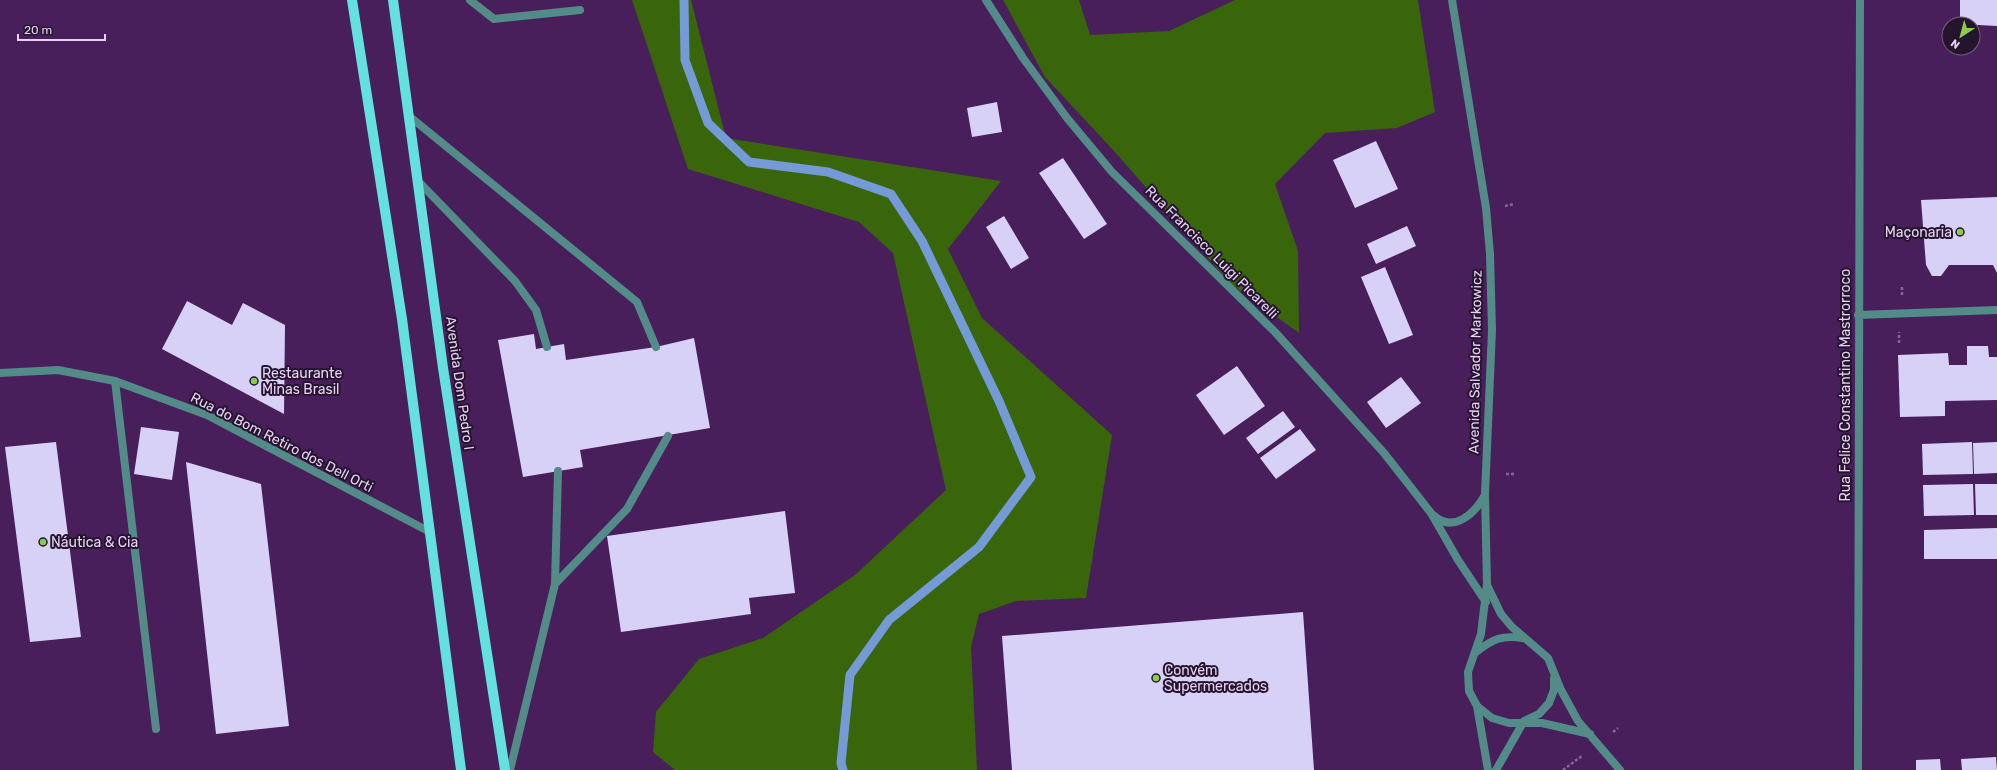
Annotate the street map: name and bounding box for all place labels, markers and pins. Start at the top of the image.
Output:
place label: Maçonaria [1885,224,1952,241]
marker: Maçonaria [1955,227,1965,237]
place label: Restaurante Minas Brasil [262,365,342,398]
marker: Restaurante Minas Brasil [249,376,259,386]
place label: Náutica & Cia [51,534,138,551]
marker: Náutica & Cia [38,537,48,547]
place label: Convém Supermercados [1164,662,1267,695]
marker: Convém Supermercados [1151,673,1161,683]

